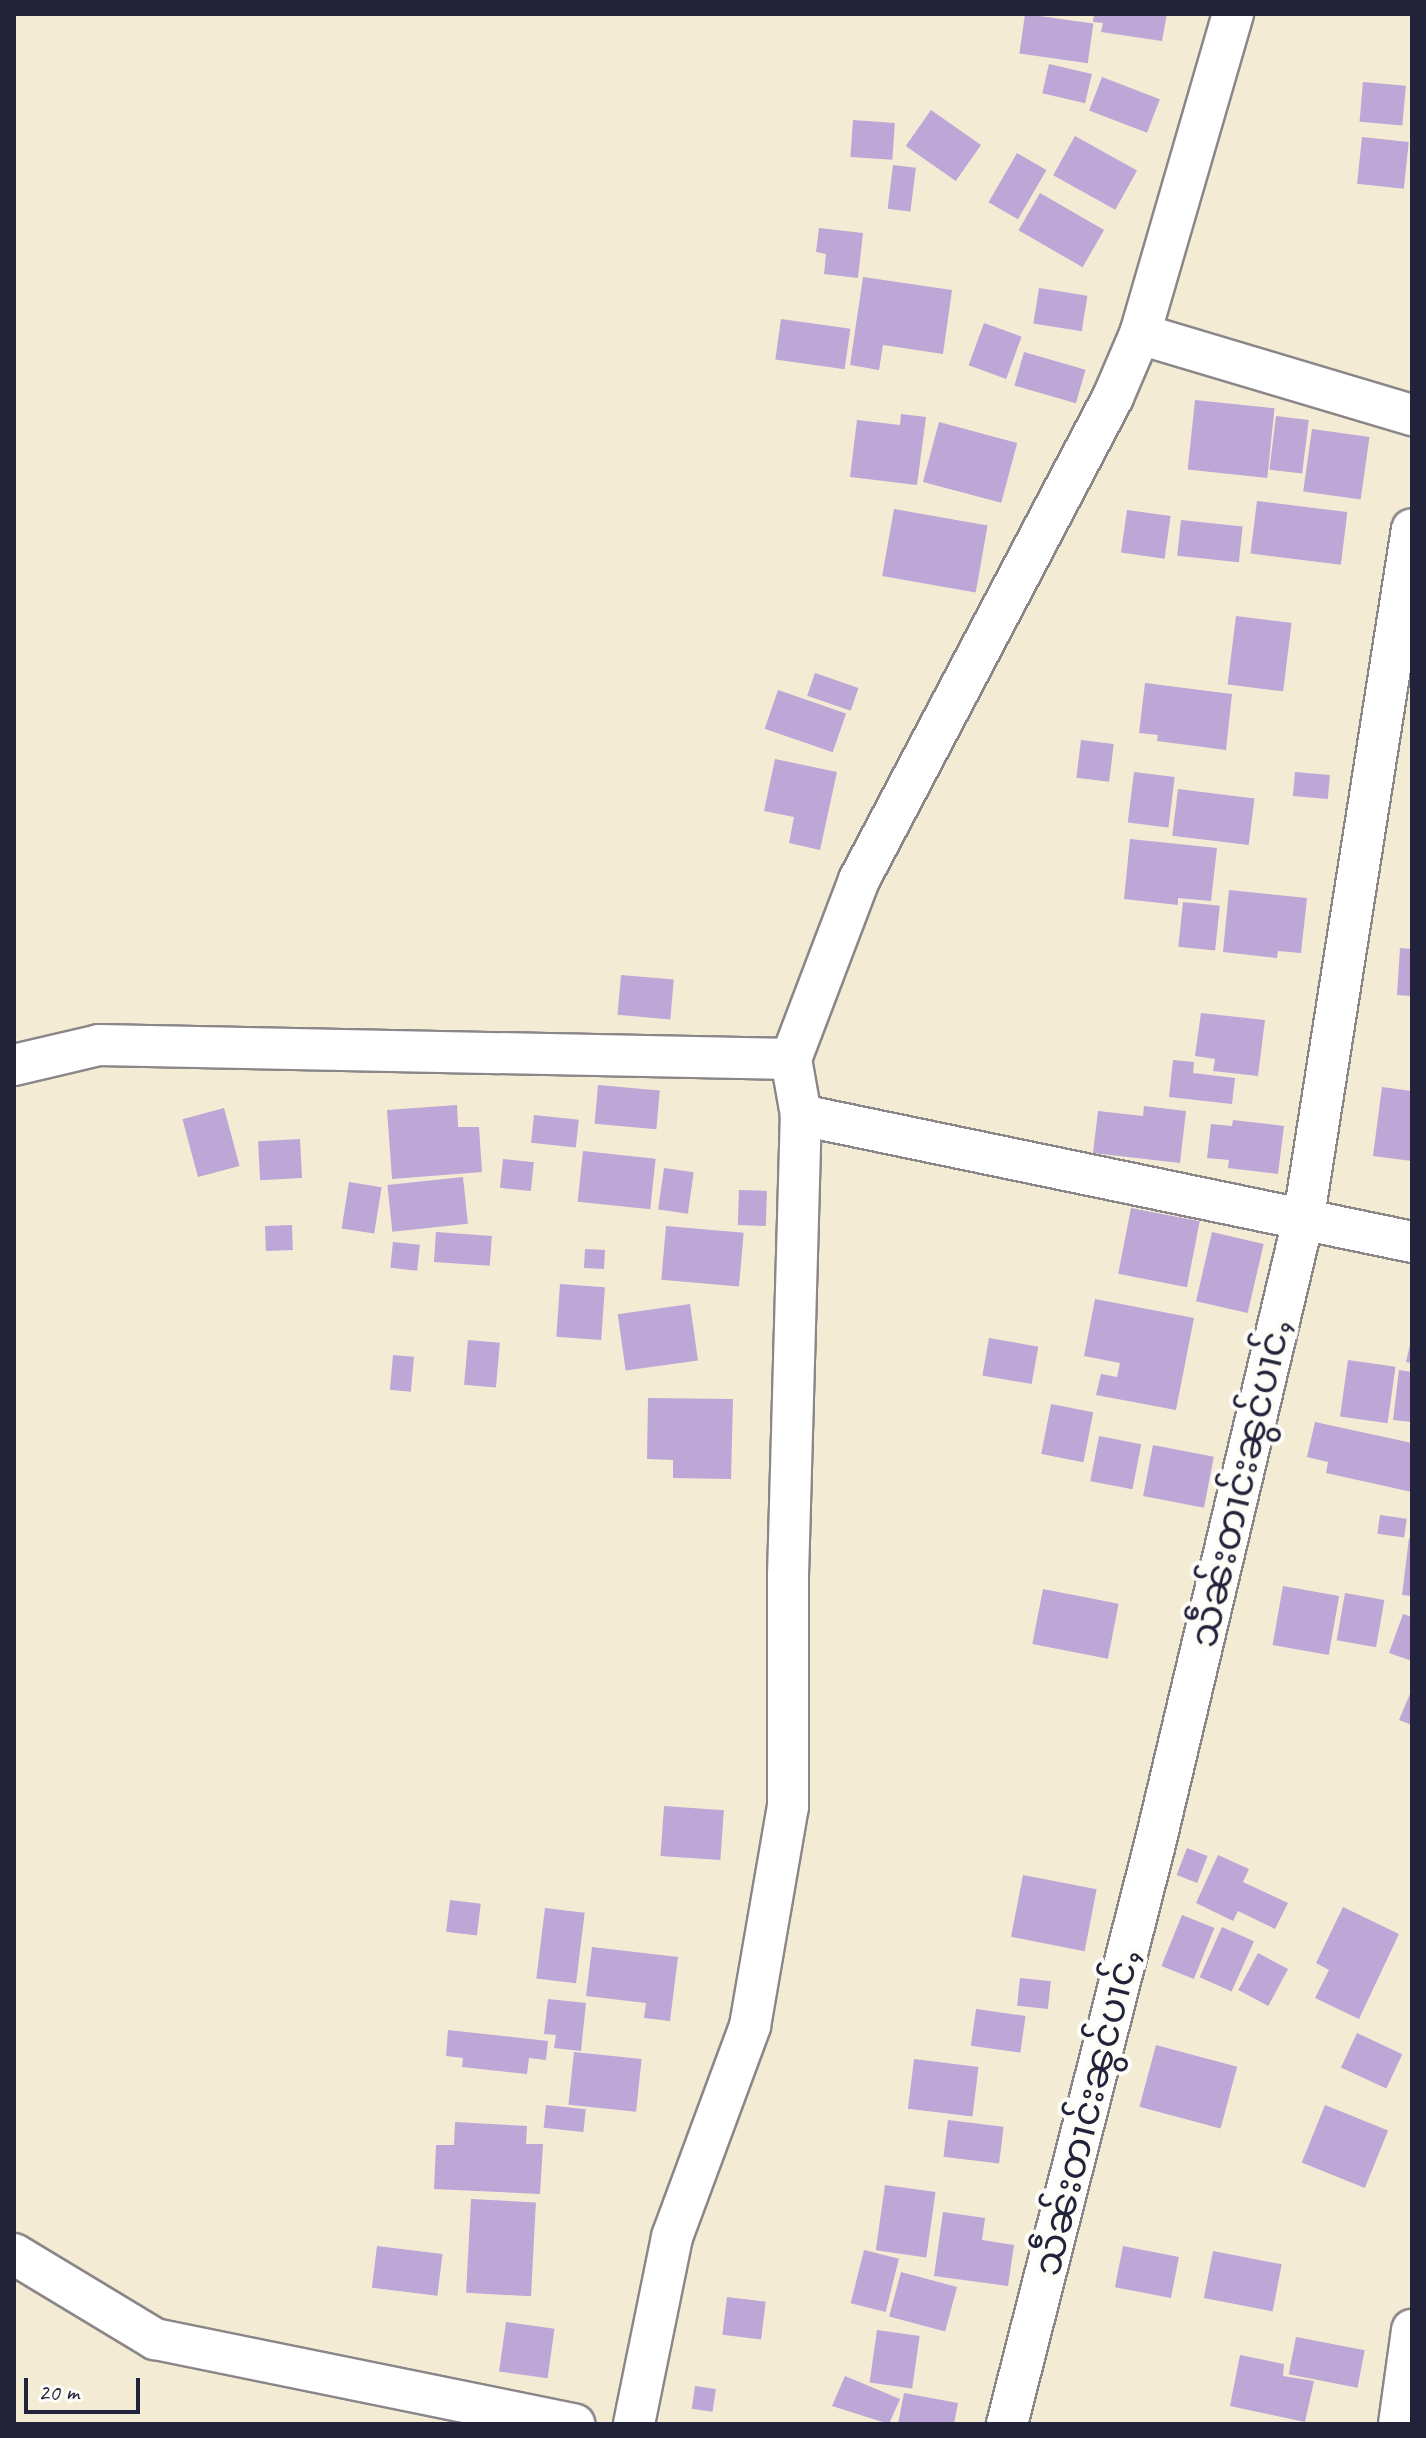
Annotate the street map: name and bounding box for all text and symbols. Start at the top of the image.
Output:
street label: သဵၼ်းတၢင်းၼွင်ပၢင်ႇ [1181,1314,1301,1652]
street label: သဵၼ်းတၢင်းၼွင်ပၢင်ႇ [1024,1943,1150,2281]
scale bar [28,2362,144,2412]
text: 20 m [38,2377,79,2407]

